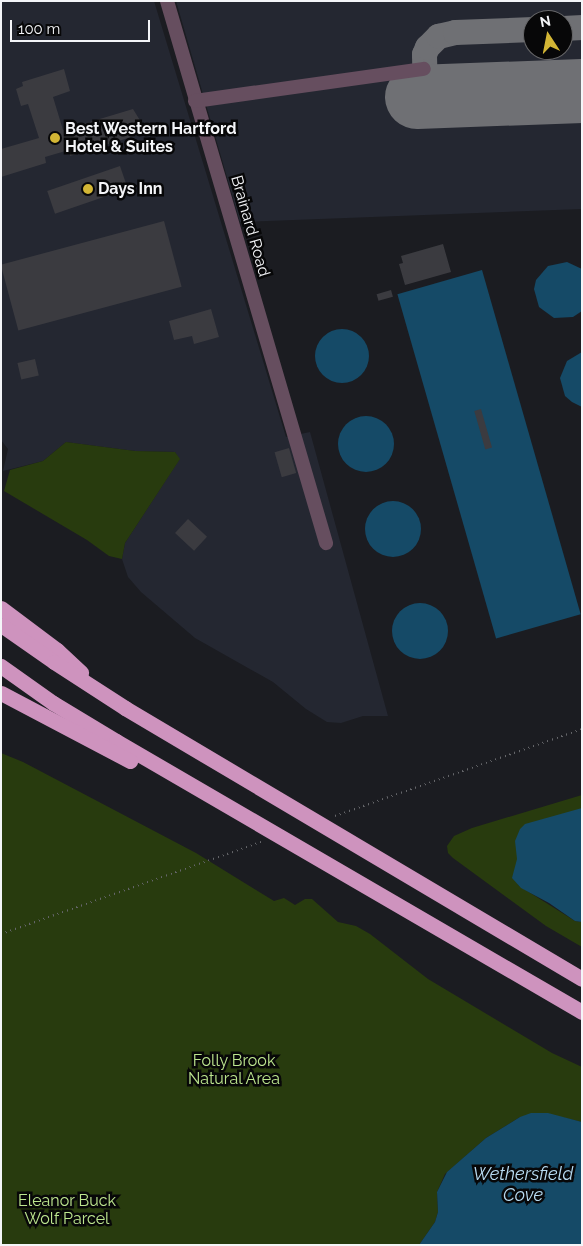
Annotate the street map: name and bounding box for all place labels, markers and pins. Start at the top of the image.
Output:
place label: Best Western Hartford Hotel & Suites [65,119,237,157]
marker: Best Western Hartford Hotel & Suites [49,132,61,144]
place label: Days Inn [98,179,162,199]
marker: Days Inn [82,183,94,195]

